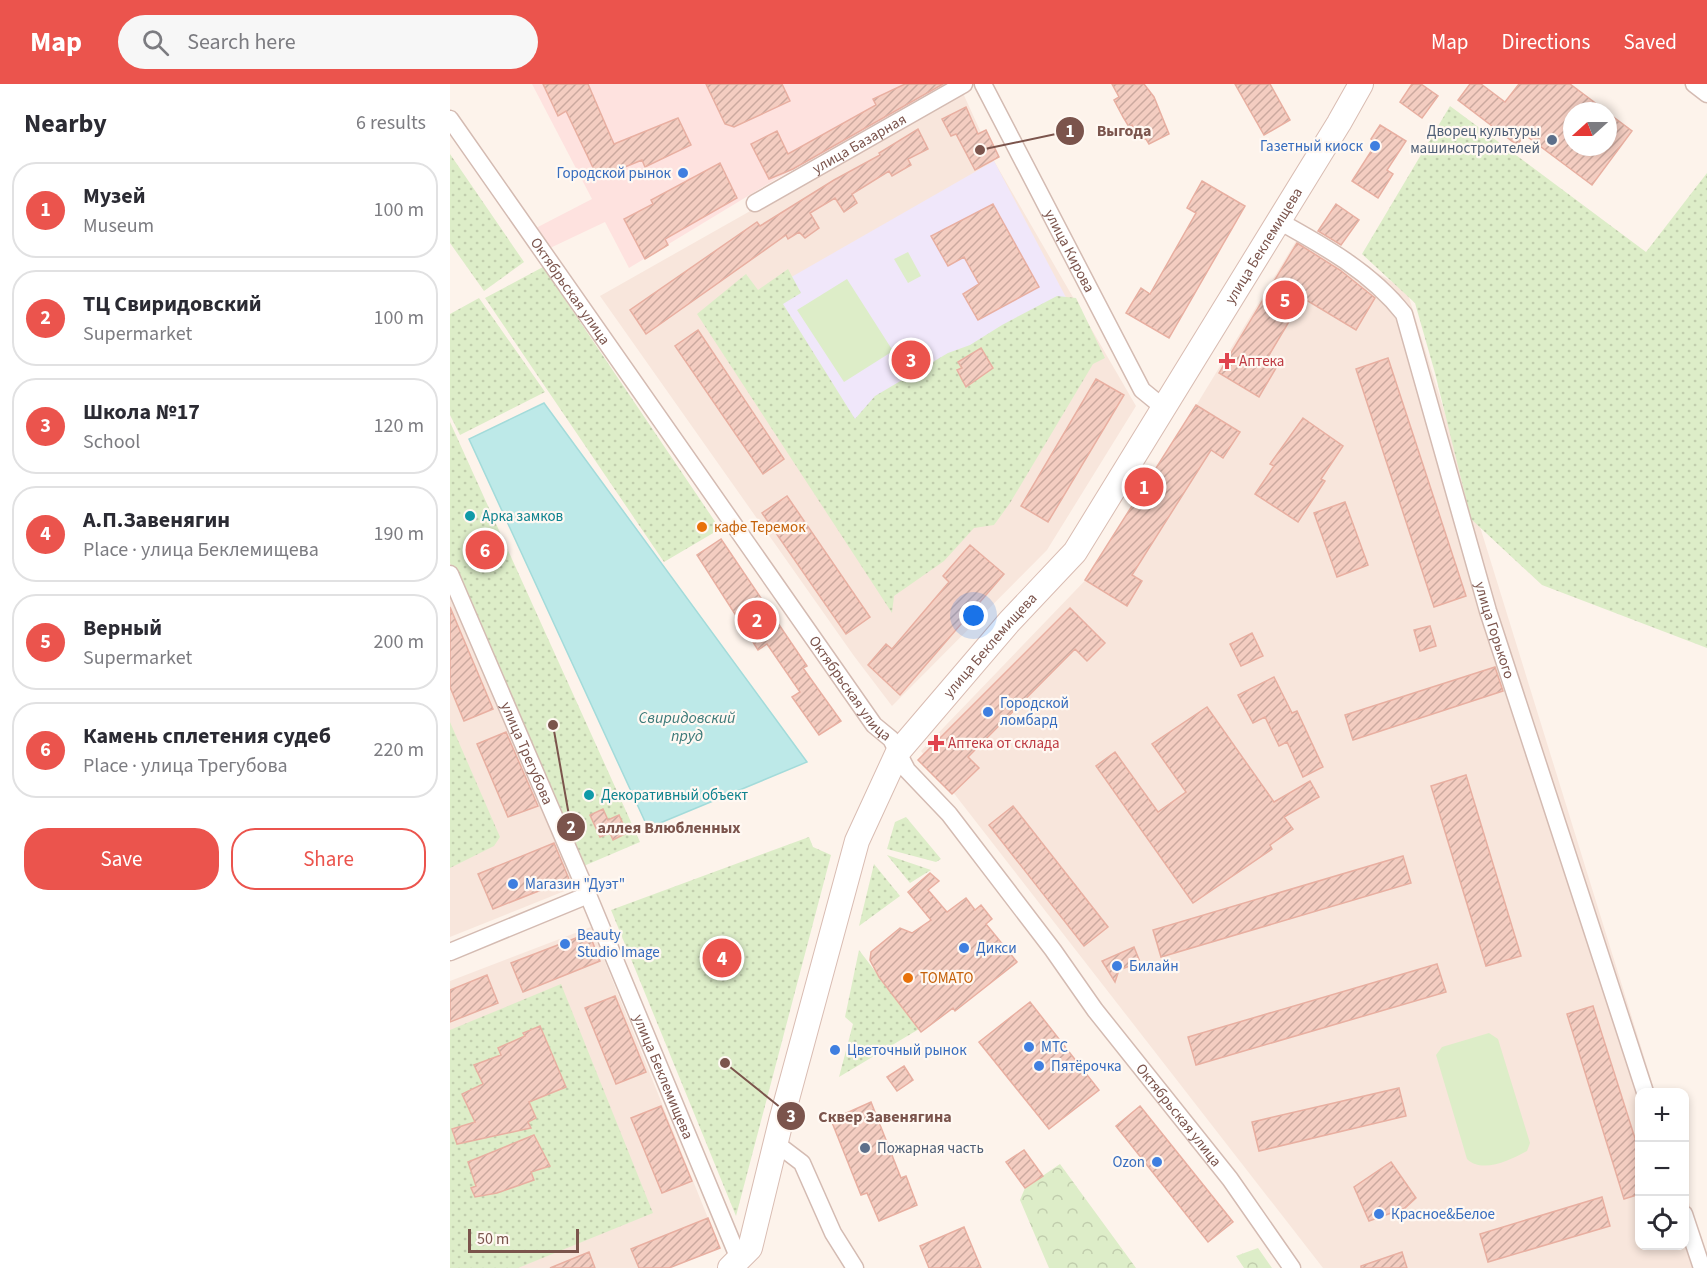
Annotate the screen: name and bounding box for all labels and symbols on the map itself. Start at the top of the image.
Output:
north arrow [1563,102,1617,156]
street label: улица Базарная [808,108,910,179]
callout: Выгода [1055,114,1164,148]
text: 1 [1065,119,1075,144]
text: Выгода [1097,120,1151,142]
place label: Дворец культуры машиностроителей [1410,121,1540,159]
marker: Дворец культуры машиностроителей [1545,133,1559,147]
place label: Газетный киоск [1260,136,1364,157]
marker: Газетный киоск [1368,139,1382,153]
place label: Городской рынок [556,163,672,184]
marker: Городской рынок [676,166,690,180]
street label: улица Беклемищева [1220,183,1307,308]
street label: улица Кирова [1039,206,1100,296]
street label: Октябрьская улица [525,233,615,349]
pin: 5 [1266,278,1304,322]
pin: 3 [892,338,930,382]
place label: Аптека [1239,351,1284,372]
marker: Аптека [1220,354,1234,368]
pin: 1 [1124,464,1164,510]
place label: Арка замков [482,506,564,527]
marker: Арка замков [463,509,477,523]
place label: кафе Теремок [714,517,806,538]
marker: кафе Теремок [695,520,709,534]
pin: 6 [465,528,504,572]
street label: улица Горького [1470,579,1520,682]
street label: улица Беклемищева [938,588,1042,702]
pin: 2 [738,598,776,642]
your location [959,601,988,630]
street label: Октябрьская улица [804,631,896,746]
place label: Городской ломбард [1000,693,1069,731]
street label: улица Трегубова [496,698,558,808]
marker: Городской ломбард [981,705,995,719]
water label: Свиридовский пруд [639,707,735,747]
place label: Аптека от склада [948,733,1060,754]
marker: Аптека от склада [929,736,943,750]
place label: Декоративный объект [601,785,748,806]
marker: Декоративный объект [582,788,596,802]
callout: аллея Влюбленных [556,810,753,844]
text: 2 [566,815,576,840]
text: аллея Влюбленных [597,817,741,839]
place label: Магазин "Дуэт" [525,874,625,895]
marker: Магазин "Дуэт" [506,877,520,891]
place label: Beauty Studio Image [577,925,660,963]
pin: 4 [702,936,742,980]
marker: Beauty Studio Image [558,937,572,951]
place label: Дикси [976,938,1017,959]
marker: Дикси [957,941,971,955]
place label: Билайн [1129,956,1179,977]
marker: Билайн [1110,959,1124,973]
place label: ТОМАТО [920,968,974,989]
marker: ТОМАТО [901,971,915,985]
street label: улица Беклемищева [628,1011,699,1142]
place label: МТС [1041,1037,1069,1058]
place label: Цветочный рынок [847,1040,967,1061]
marker: МТС [1022,1040,1036,1054]
marker: Цветочный рынок [828,1043,842,1057]
place label: Пятёрочка [1051,1056,1122,1077]
marker: Пятёрочка [1032,1059,1046,1073]
street label: Октябрьская улица [1131,1059,1227,1171]
callout: Сквер Завенягина [776,1099,963,1133]
text: 3 [786,1104,796,1129]
text: Сквер Завенягина [818,1106,952,1128]
place label: Пожарная часть [877,1138,984,1159]
marker: Пожарная часть [858,1141,872,1155]
place label: Ozon [1113,1152,1145,1173]
marker: Ozon [1150,1155,1164,1169]
place label: Красное&Белое [1391,1204,1495,1225]
marker: Красное&Белое [1372,1207,1386,1221]
scale bar [468,1226,579,1254]

